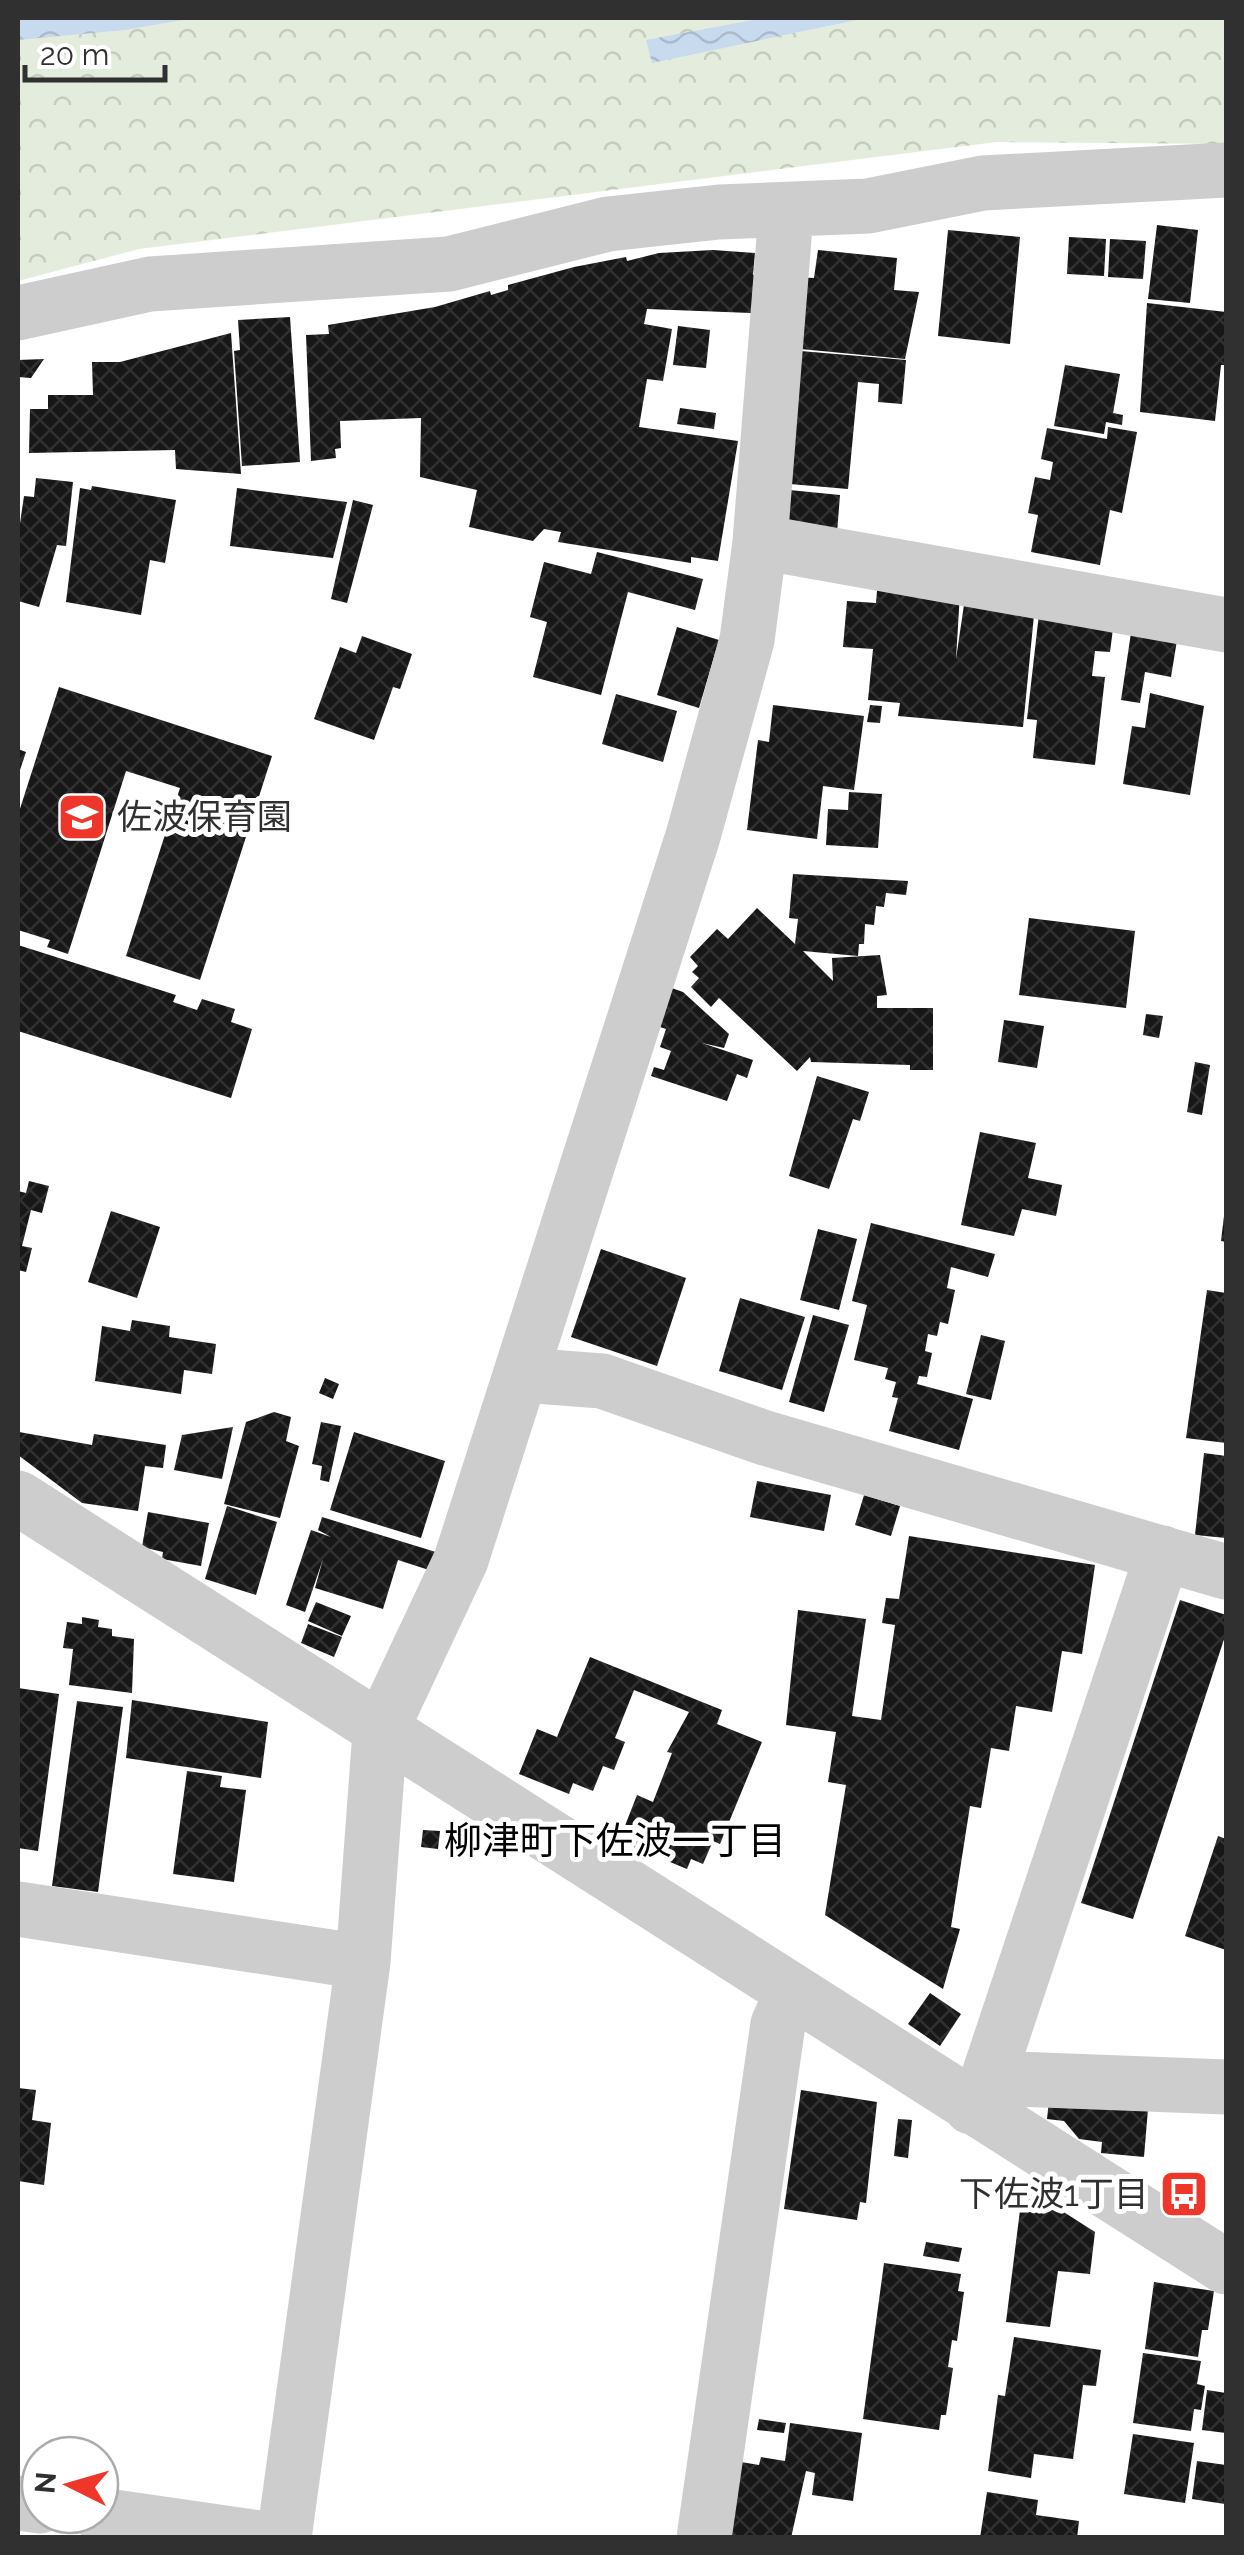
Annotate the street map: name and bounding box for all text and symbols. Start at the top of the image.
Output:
scale bar [25,20,165,82]
text: 20 m [40,37,109,72]
school or university icon: 佐波保育園 [56,791,108,843]
place label: 佐波保育園 [117,796,292,837]
district label: 柳津町下佐波一丁目 [444,1818,786,1863]
bus stop icon: 下佐波1丁目 [1158,2168,1210,2220]
place label: 下佐波1丁目 [959,2173,1149,2214]
north arrow [20,2435,120,2535]
text: N [28,2471,63,2495]

